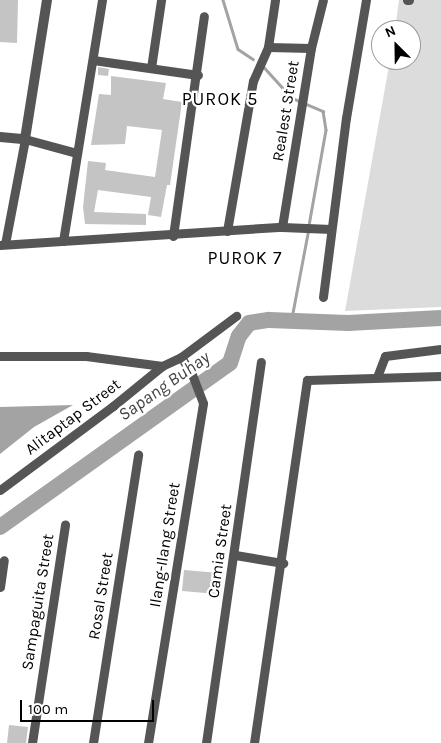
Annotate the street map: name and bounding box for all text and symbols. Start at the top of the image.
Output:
north arrow [371,20,421,70]
text: N [382,22,398,41]
street label: Realest Street [269,59,303,163]
district label: PUROK 5 [181,88,259,110]
district label: PUROK 7 [207,247,283,269]
water label: Sapang Buhay [114,346,214,426]
street label: Alitaptap Street [21,375,125,459]
street label: Ilang-Ilang Street [146,481,184,609]
street label: Camia Street [204,503,236,599]
street label: Sampaguita Street [18,533,58,671]
street label: Rosal Street [85,551,117,641]
scale bar [22,690,156,722]
text: 100 m [28,700,68,718]

